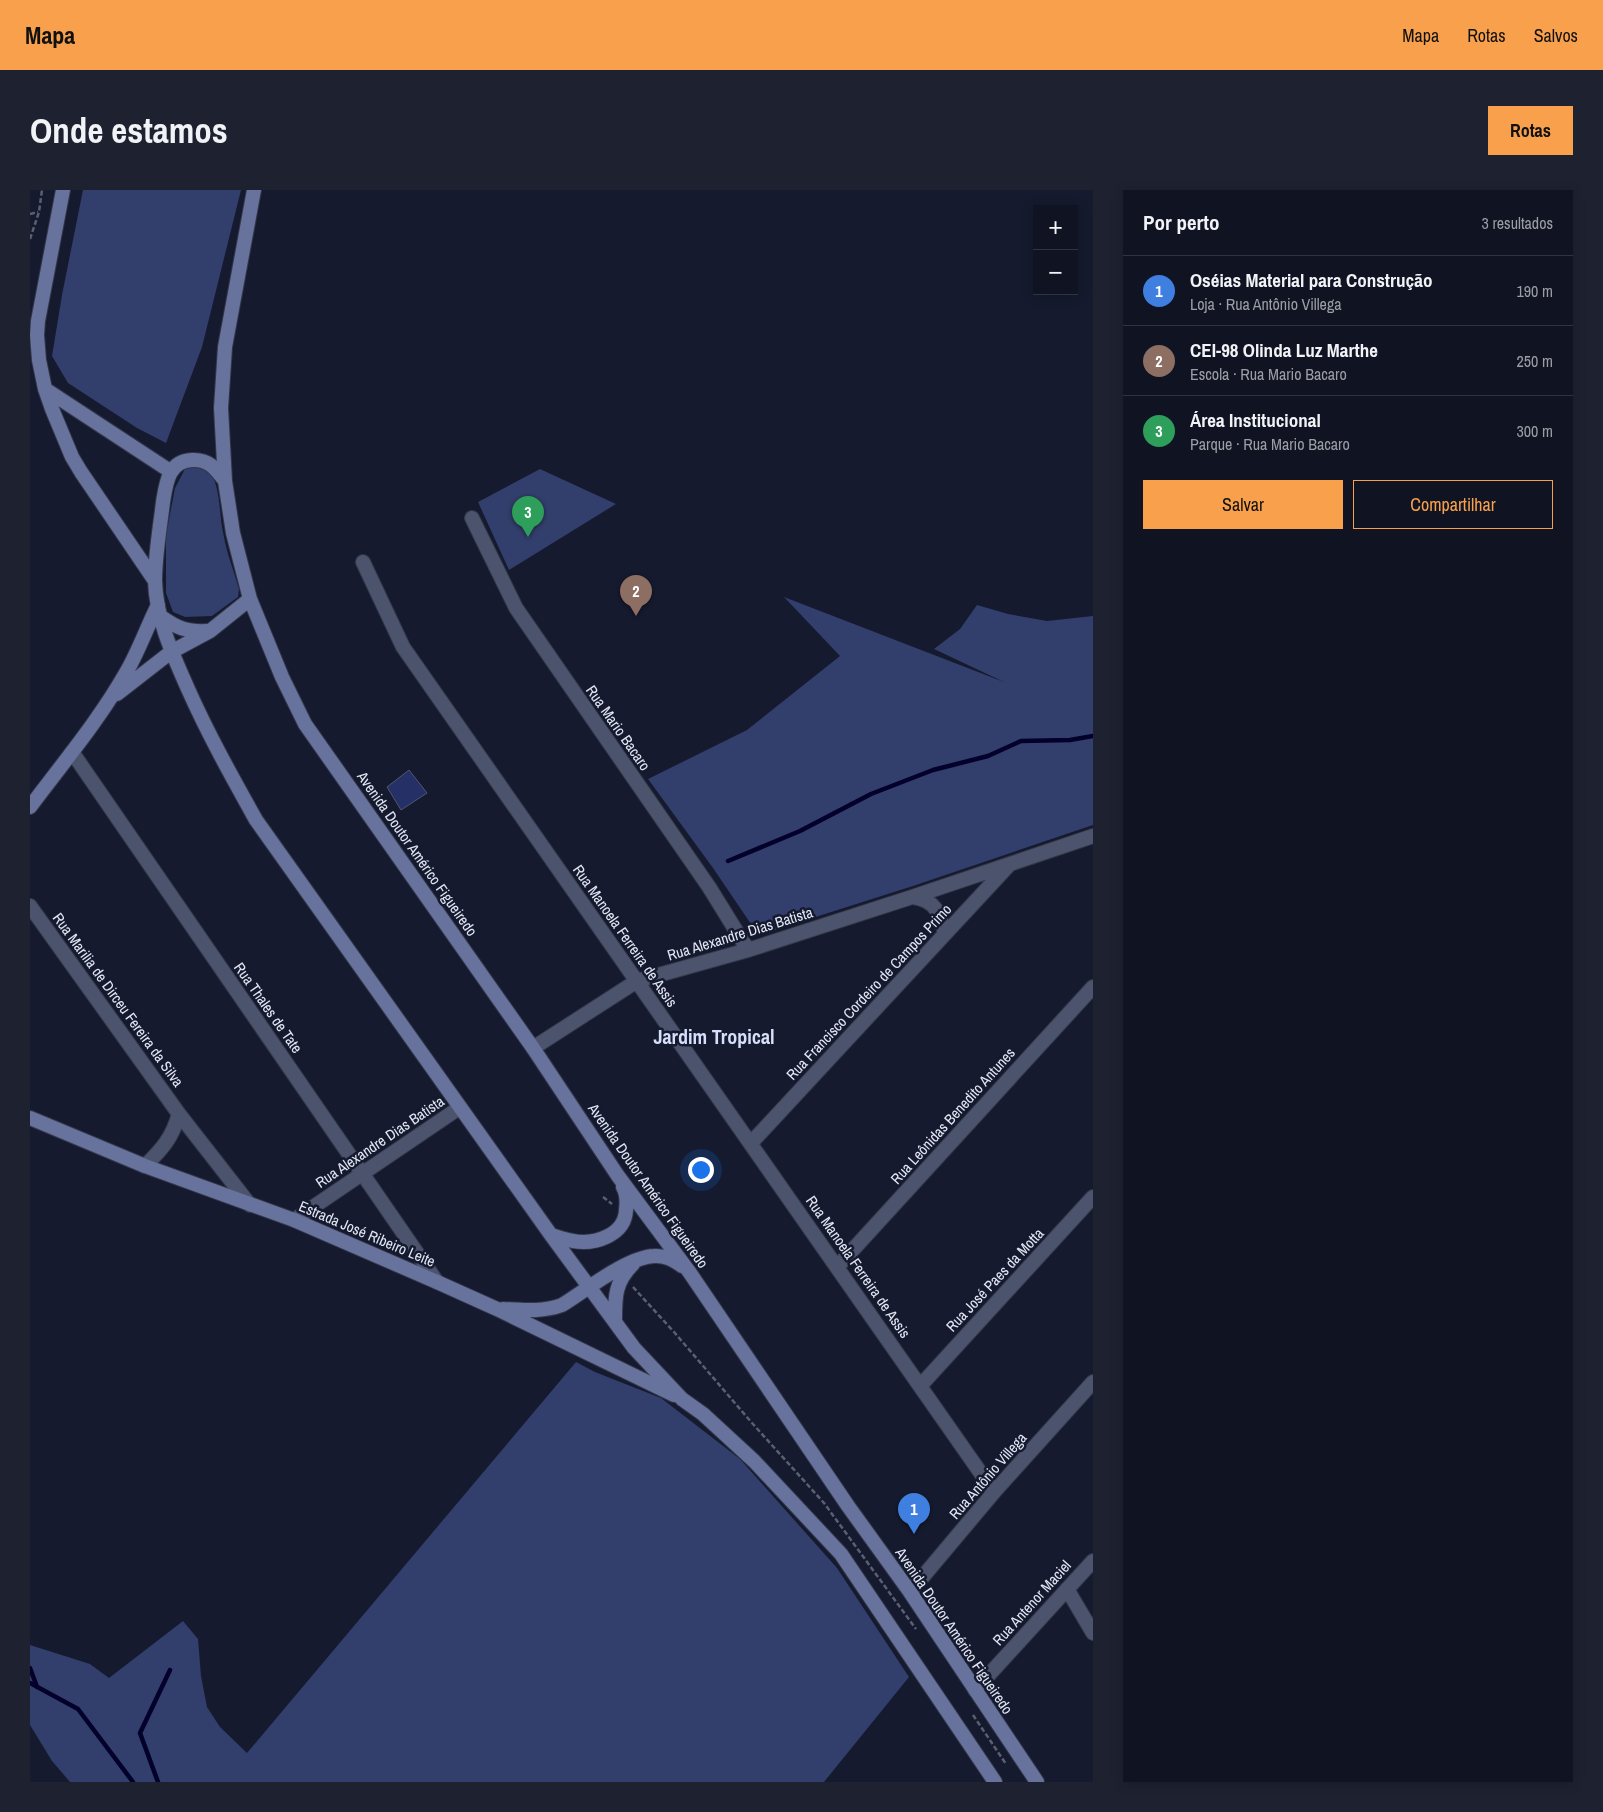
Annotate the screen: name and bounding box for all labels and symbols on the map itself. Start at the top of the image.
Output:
pin: 3 [512,496,544,537]
pin: 2 [620,575,652,616]
street label: Rua Mario Bacaro [581,681,656,775]
street label: Avenida Doutor Américo Figueiredo [352,766,483,940]
street label: Rua Manoela Ferreira de Assis [568,860,683,1011]
street label: Rua Francisco Cordeiro de Campos Primo [781,899,956,1084]
street label: Rua Alexandre Dias Batista [665,901,815,966]
street label: Rua Marilia de Dirceu Fereira da Silva [48,908,189,1091]
street label: Rua Thales de Tate [229,958,308,1057]
district label: Jardim Tropical [653,1023,775,1050]
street label: Rua Leônidas Benedito Antunes [886,1043,1020,1189]
street label: Rua Alexandre Dias Batista [311,1091,448,1193]
street label: Avenida Doutor Américo Figueiredo [583,1098,714,1272]
your location [688,1157,714,1183]
street label: Rua Manoela Ferreira de Assis [801,1191,916,1342]
street label: Estrada José Ribeiro Leite [296,1195,439,1272]
street label: Rua José Paes da Motta [941,1223,1048,1336]
street label: Rua Antônio Villega [944,1428,1031,1524]
pin: 1 [898,1493,930,1534]
street label: Avenida Doutor Américo Figueiredo [890,1542,1018,1718]
street label: Rua Antenor Maciel [988,1555,1076,1650]

